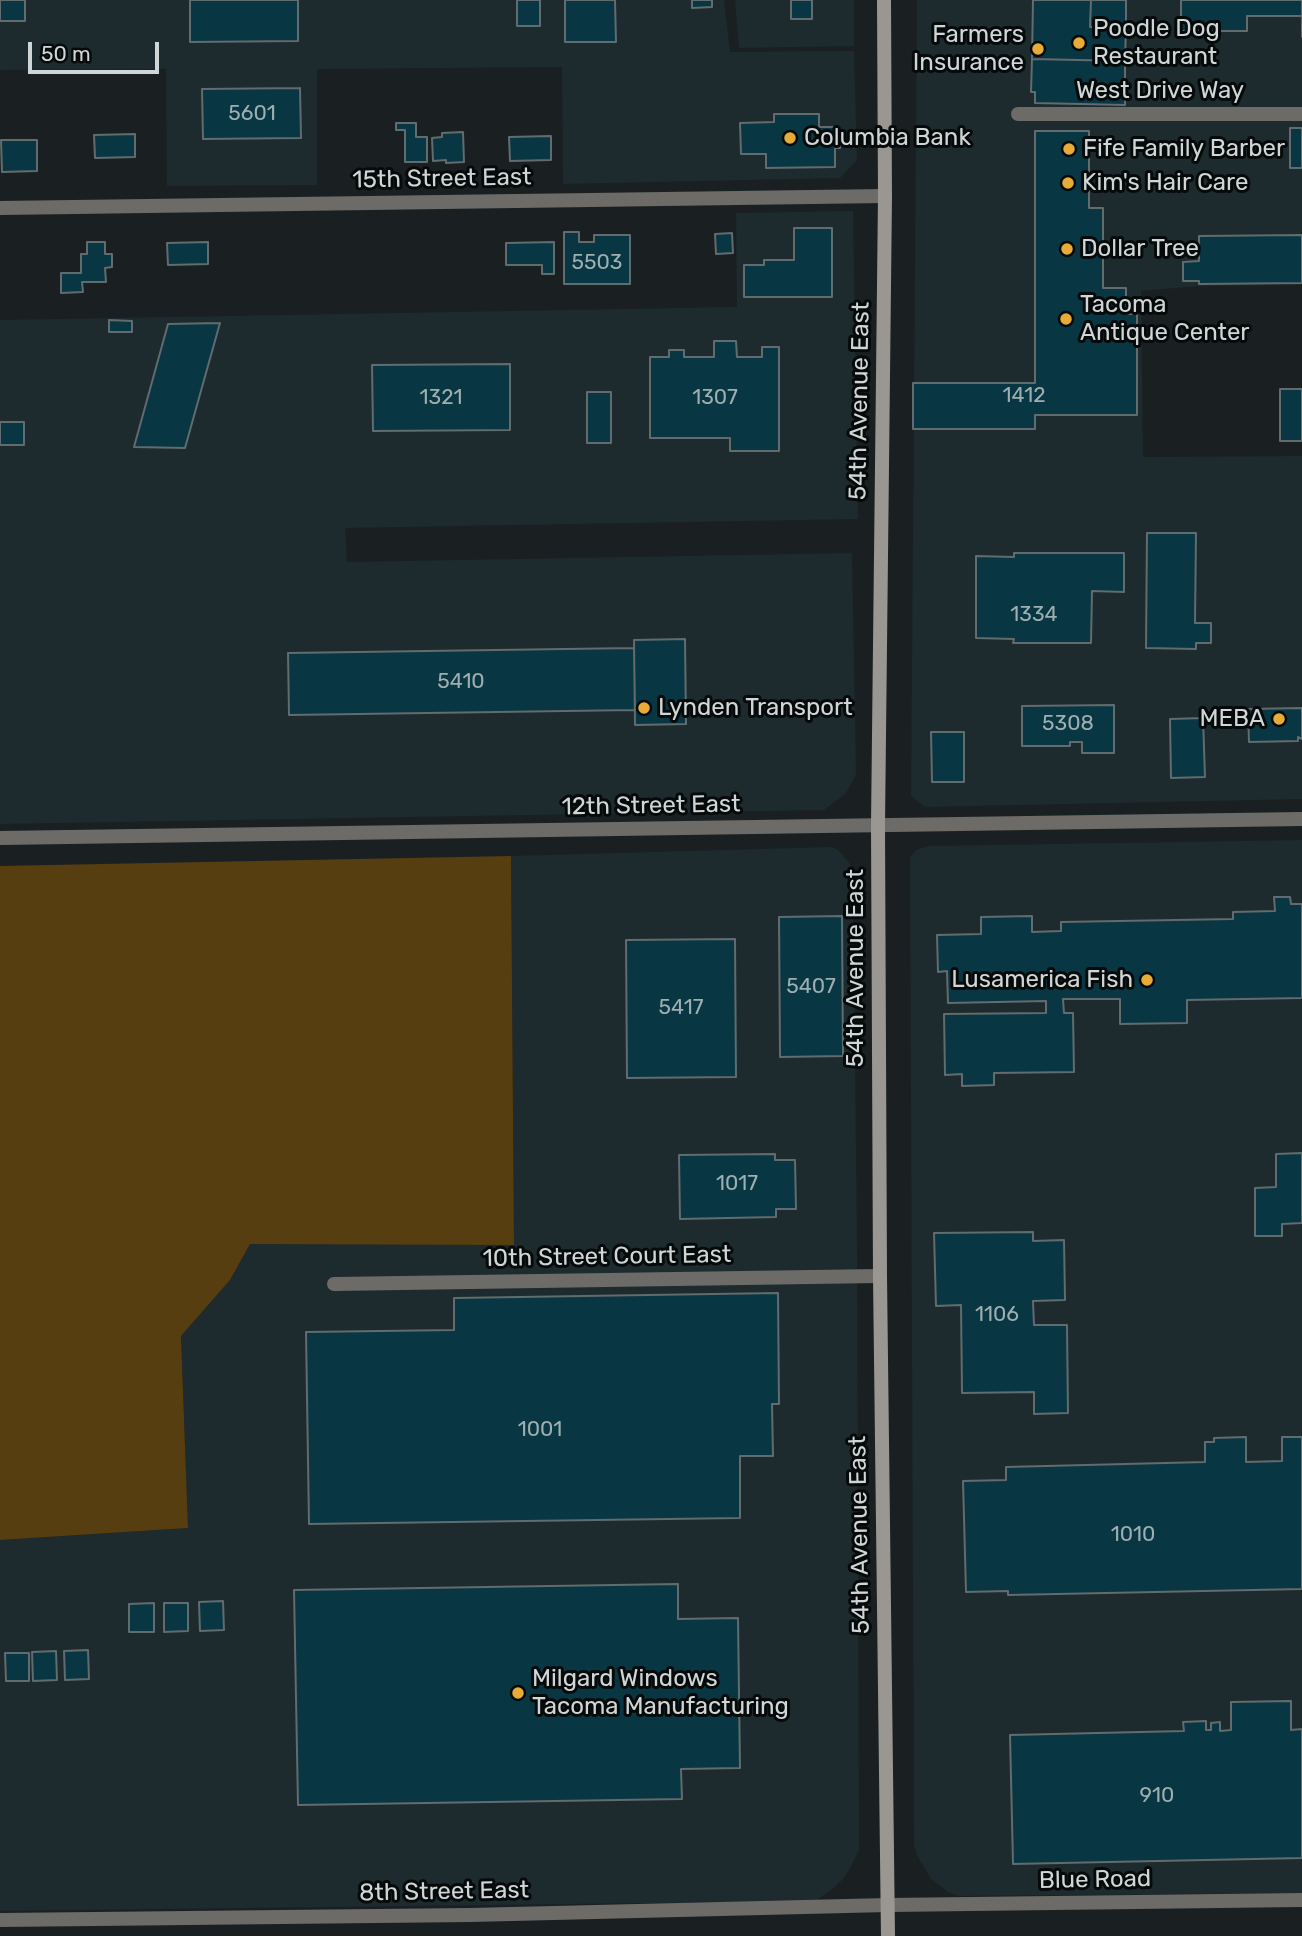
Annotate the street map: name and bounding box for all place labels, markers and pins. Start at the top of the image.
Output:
place label: Poodle Dog Restaurant [1093,15,1220,71]
place label: Farmers Insurance [913,21,1024,77]
marker: Poodle Dog Restaurant [1071,35,1087,51]
marker: Farmers Insurance [1030,41,1046,57]
place label: Columbia Bank [804,124,971,152]
marker: Columbia Bank [782,130,798,146]
place label: Fife Family Barber [1083,135,1285,163]
marker: Fife Family Barber [1061,141,1077,157]
place label: Kim's Hair Care [1082,169,1248,197]
marker: Kim's Hair Care [1060,175,1076,191]
place label: Dollar Tree [1081,235,1199,263]
marker: Dollar Tree [1059,241,1075,257]
place label: Tacoma Antique Center [1080,291,1249,347]
marker: Tacoma Antique Center [1058,311,1074,327]
place label: Lynden Transport [658,694,853,722]
marker: Lynden Transport [636,700,652,716]
place label: MEBA [1199,705,1265,733]
marker: MEBA [1271,711,1287,727]
place label: Lusamerica Fish [951,966,1133,994]
marker: Lusamerica Fish [1139,972,1155,988]
place label: Milgard Windows Tacoma Manufacturing [532,1665,789,1721]
marker: Milgard Windows Tacoma Manufacturing [510,1685,526,1701]

